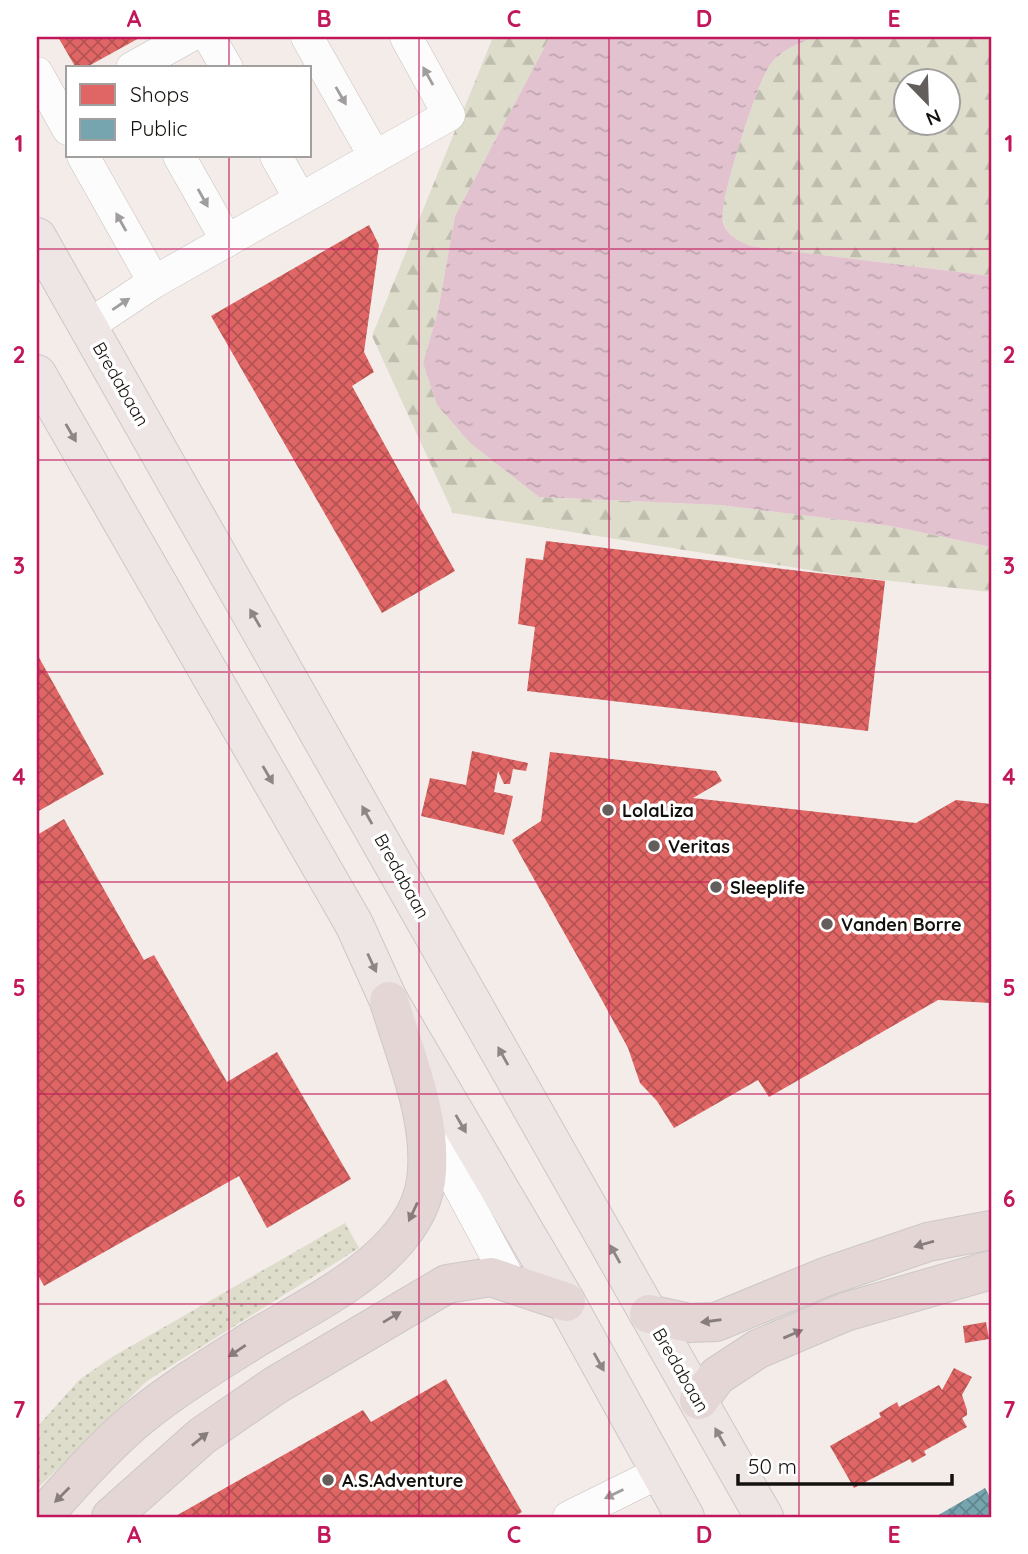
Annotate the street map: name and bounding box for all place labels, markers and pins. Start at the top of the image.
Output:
place label: LolaLiza [622,799,694,822]
marker: LolaLiza [600,802,616,818]
place label: Veritas [668,835,730,858]
marker: Veritas [646,838,662,854]
place label: Sleeplife [730,876,805,899]
marker: Sleeplife [708,879,724,895]
place label: Vanden Borre [841,913,962,936]
marker: Vanden Borre [819,916,835,932]
place label: A.S.Adventure [342,1469,463,1492]
marker: A.S.Adventure [320,1472,336,1488]

